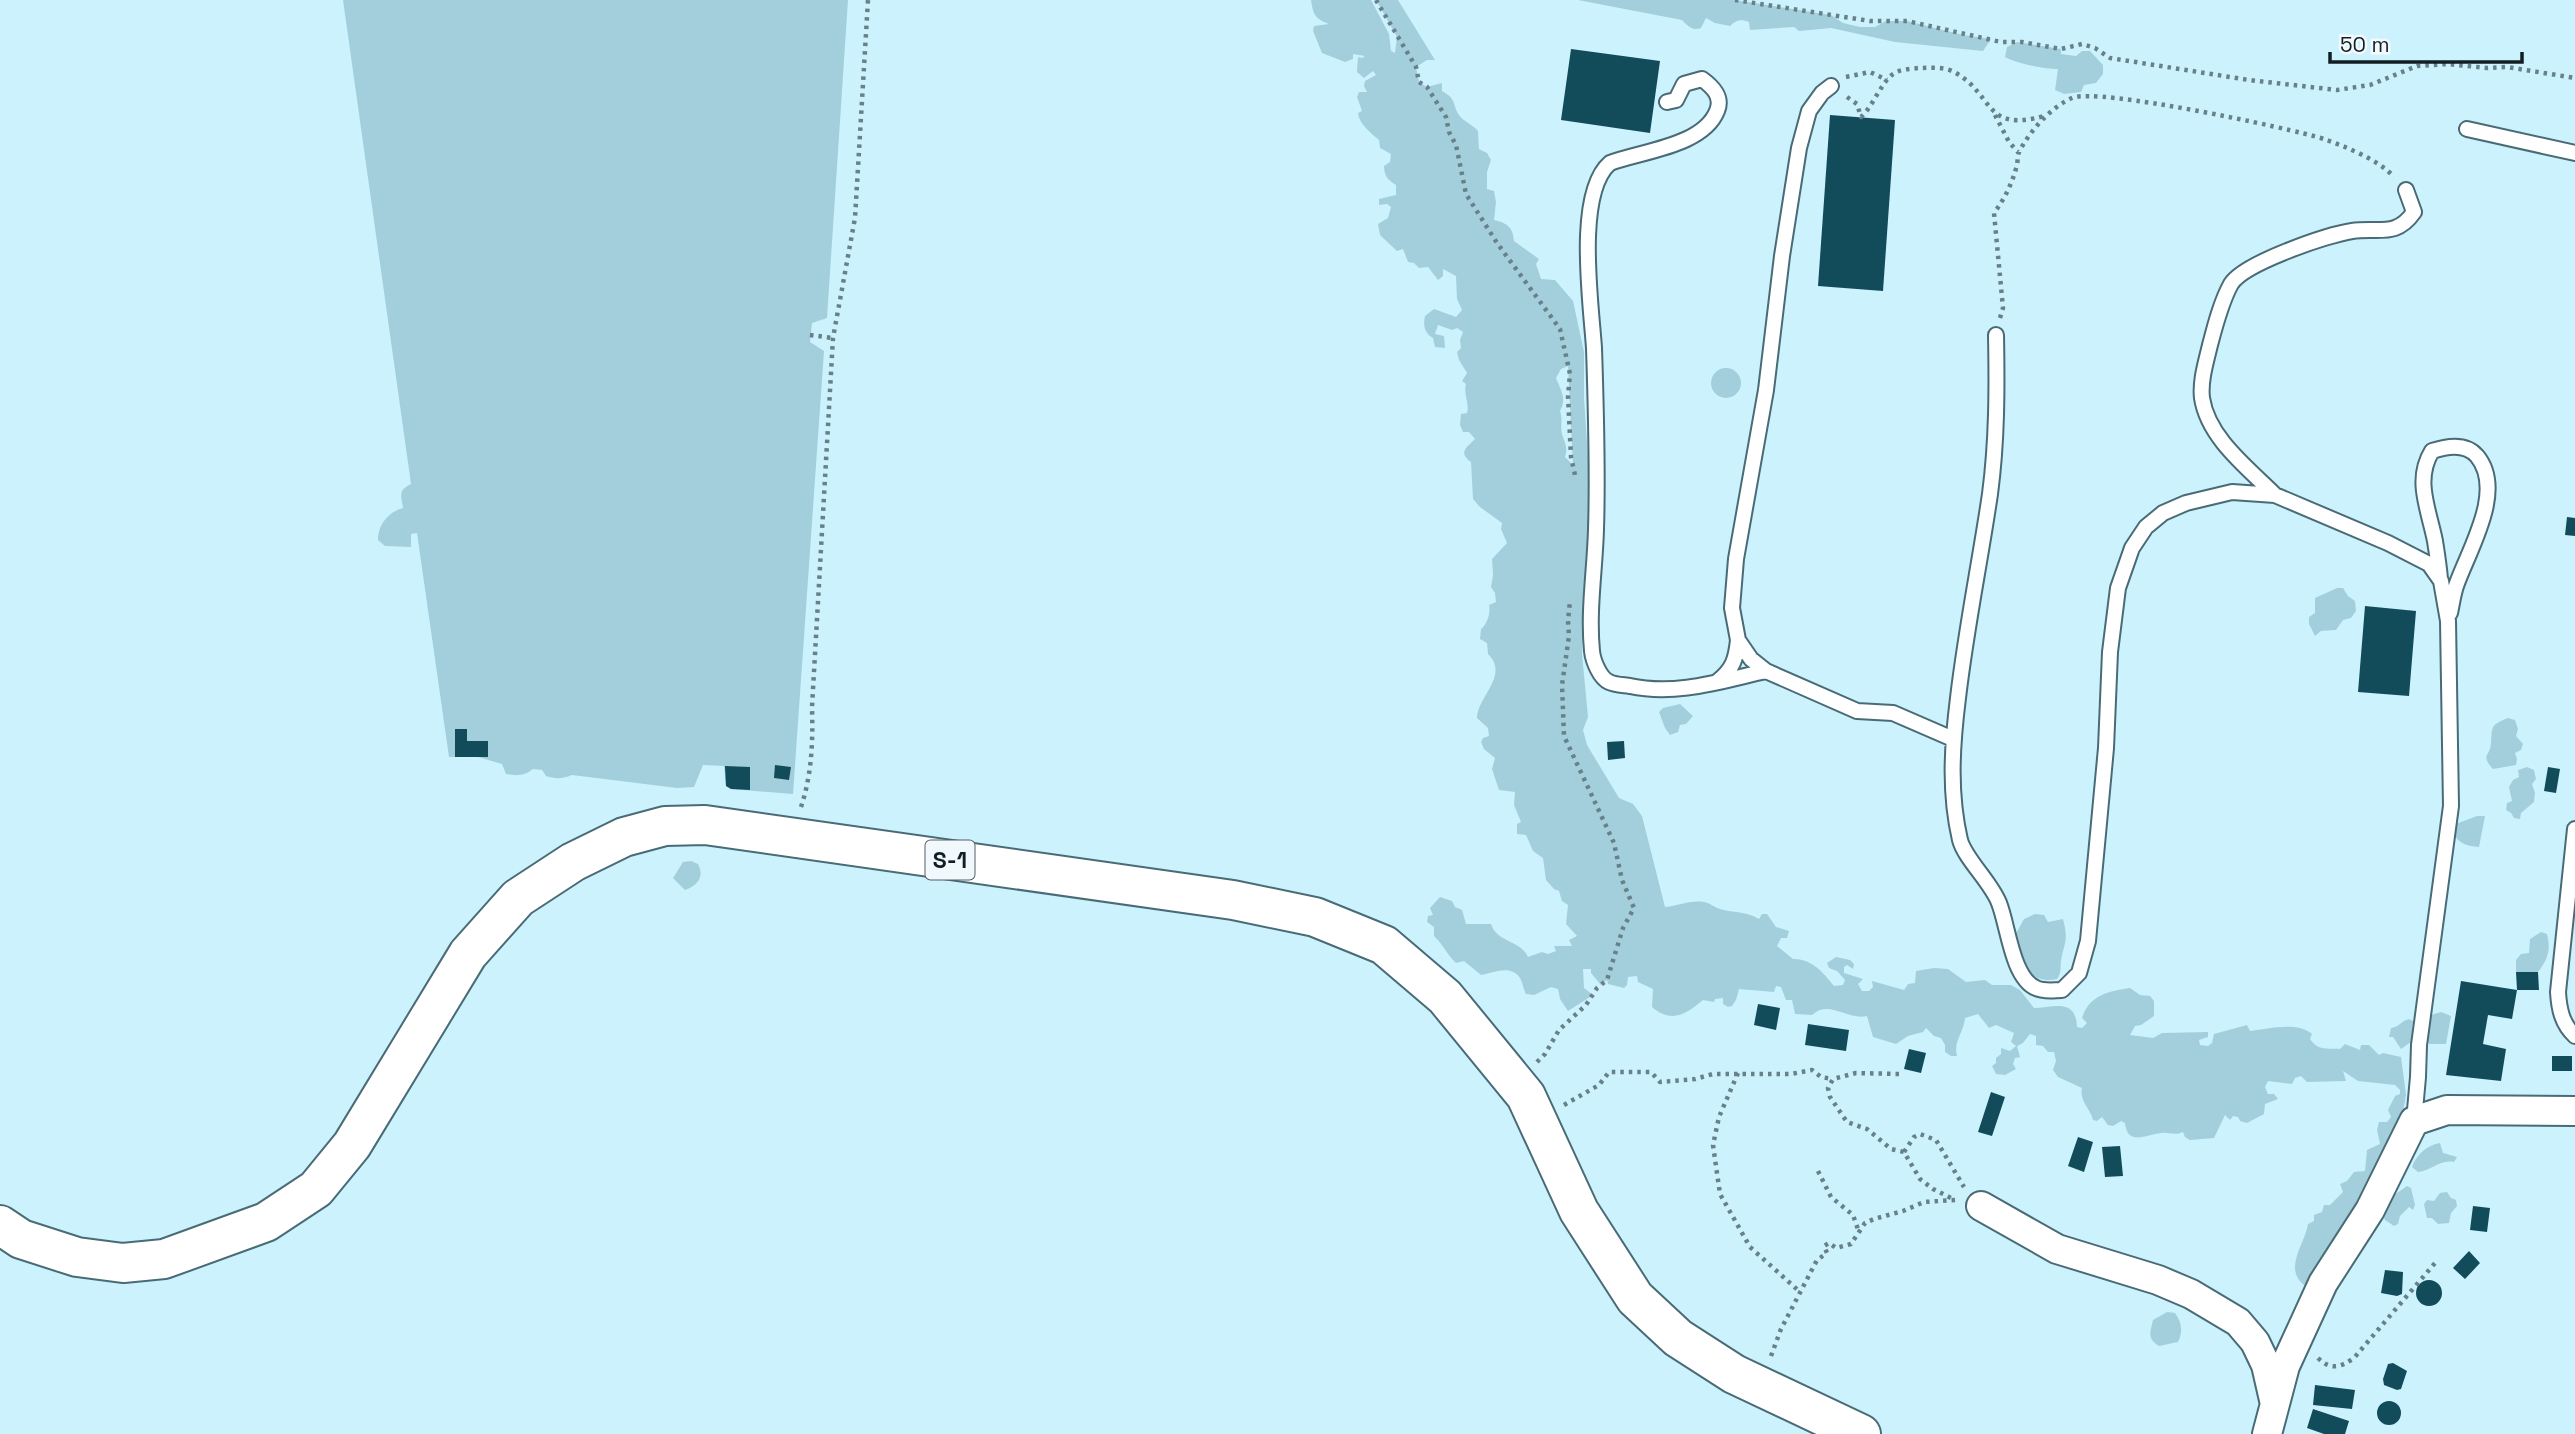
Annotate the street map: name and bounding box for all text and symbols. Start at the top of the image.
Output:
scale bar [2330,21,2522,65]
text: 50 m [2340,31,2390,58]
road number: S-1 [926,840,974,880]

